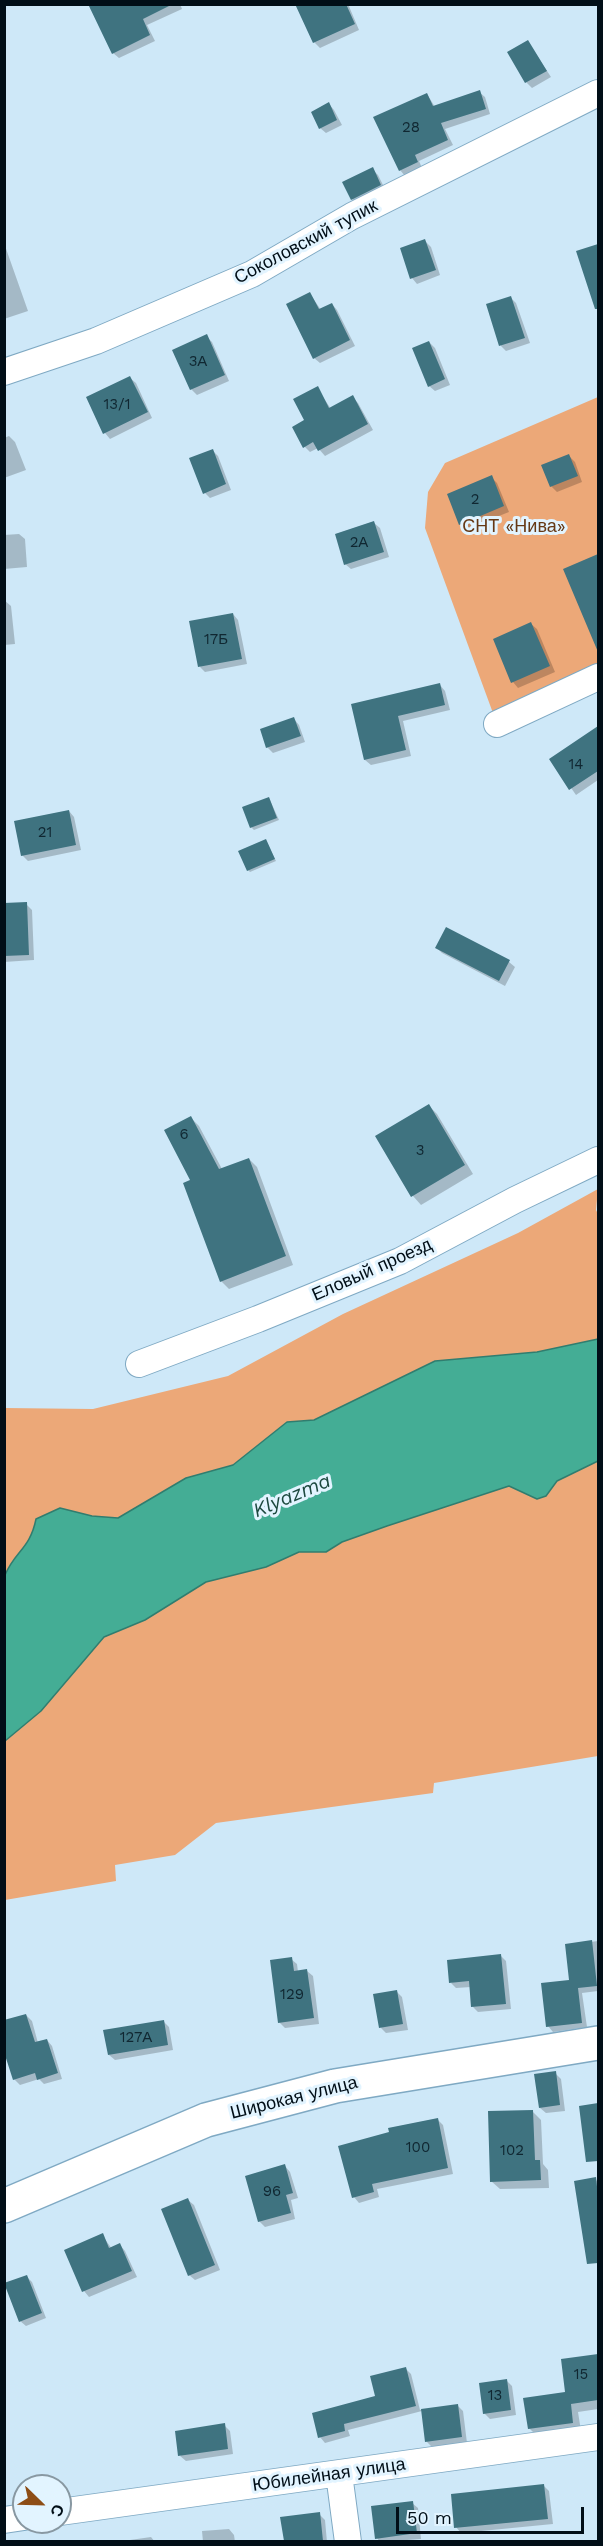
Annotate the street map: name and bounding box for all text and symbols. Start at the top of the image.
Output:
house number: 28 [402,119,420,137]
street label: Соколовский тупик [231,195,381,289]
house number: 3А [189,353,207,371]
house number: 13/1 [104,396,130,414]
house number: 2 [471,491,479,509]
park label: СНТ «Нива» [462,516,566,538]
house number: 2А [350,534,368,552]
house number: 17Б [204,631,228,649]
house number: 14 [568,756,584,774]
house number: 21 [38,824,52,842]
house number: 6 [179,1126,189,1144]
house number: 3 [416,1142,424,1160]
street label: Еловый проезд [309,1234,435,1306]
water label: Klyazma [249,1469,335,1523]
house number: 129 [280,1986,304,2004]
house number: 127А [120,2029,152,2047]
street label: Широкая улица [228,2072,360,2124]
house number: 100 [406,2139,430,2157]
house number: 102 [500,2142,524,2160]
house number: 96 [263,2183,281,2201]
house number: 15 [574,2366,588,2384]
house number: 13 [488,2387,502,2405]
street label: Юбилейная улица [251,2454,407,2496]
north arrow [12,2474,72,2534]
scale bar [399,2495,586,2533]
text: С [46,2501,68,2519]
text: 50 m [407,2507,452,2528]

